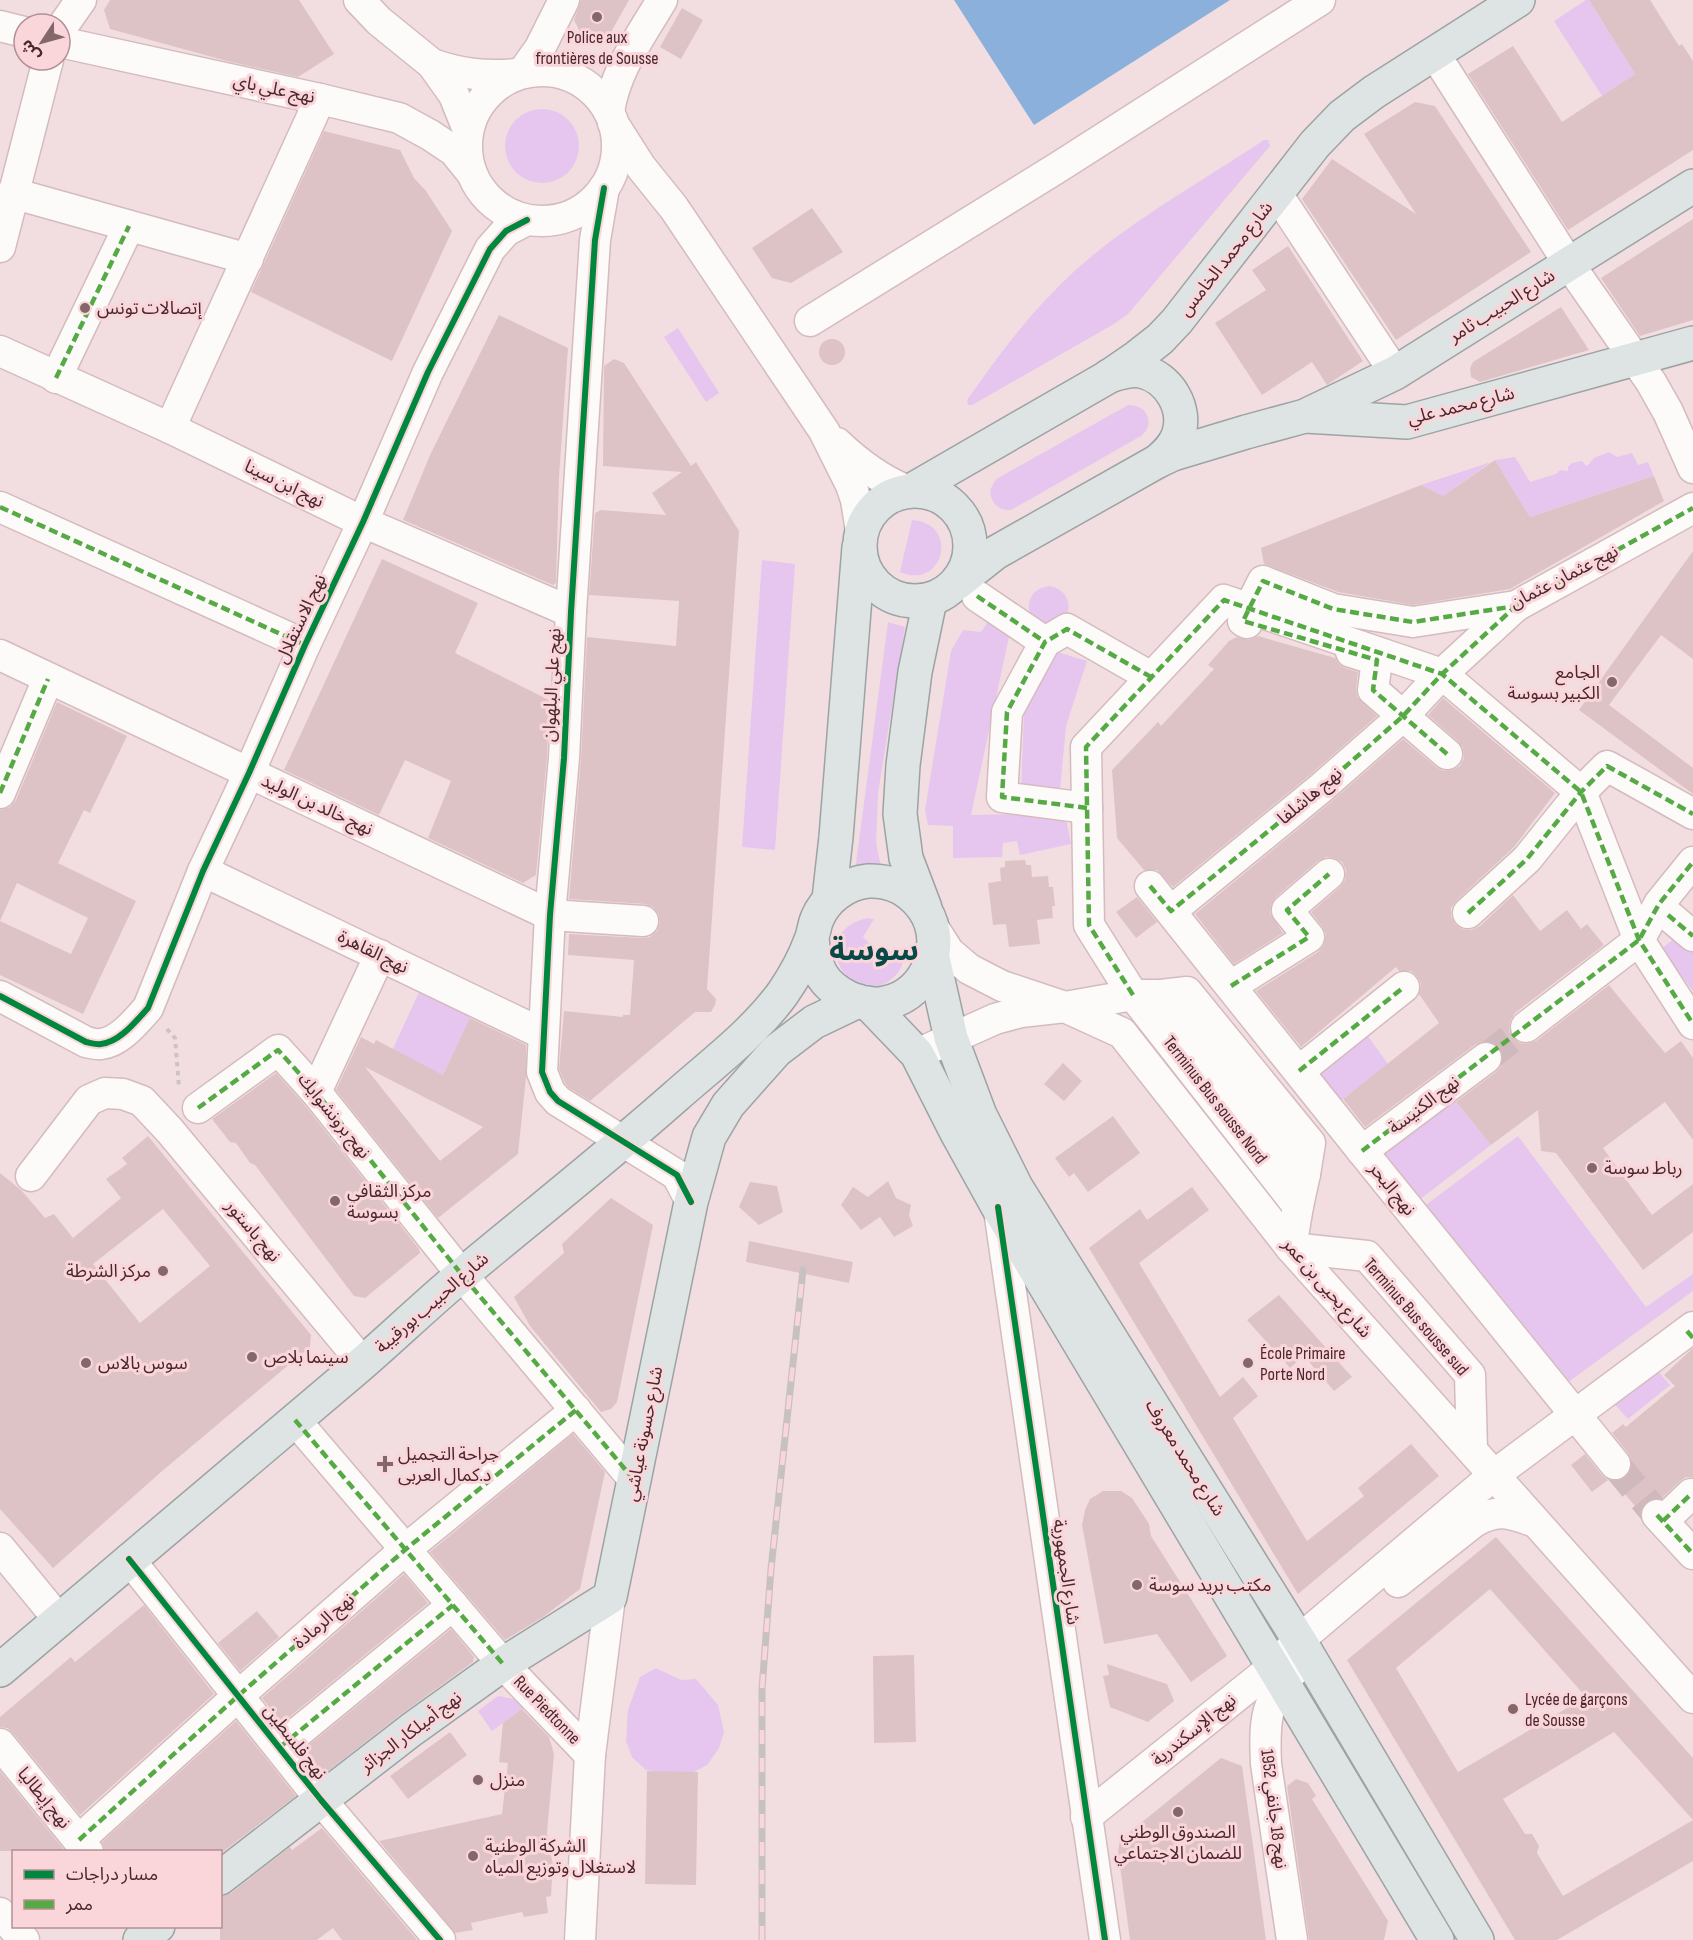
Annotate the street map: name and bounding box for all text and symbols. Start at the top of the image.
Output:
marker: Police aux frontières de Sousse [590,10,604,24]
north arrow [12,12,72,72]
place label: Police aux frontières de Sousse [535,27,659,69]
text: ش [17,35,45,64]
street label: نهج علي باي [231,70,317,110]
street label: شارع محمد الخامس [1175,198,1280,322]
street label: شارع الحبيب ثامر [1444,265,1560,350]
place label: إتصالات تونس [97,298,202,320]
marker: إتصالات تونس [78,301,92,315]
street label: شارع محمد علي [1405,383,1517,432]
street label: نهج ابن سينا [240,456,327,514]
street label: نهج عثمان عثمان [1506,541,1623,615]
street label: نهج الاستقلال [271,571,333,668]
street label: نهج علي البلهوان [539,628,568,743]
place label: الجامع الكبير بسوسة [1508,662,1600,704]
marker: الجامع الكبير بسوسة [1605,675,1619,689]
street label: نهج هاشلفا [1273,763,1348,831]
street label: نهج خالد بن الوليد [257,770,376,842]
street label: نهج القاهرة [334,926,412,980]
district label: سوسة [829,933,919,969]
street label: Terminus Bus sousse Nord [1159,1032,1271,1168]
street label: نهج برونشوايك [292,1069,375,1164]
street label: نهج الكنيسة [1384,1071,1465,1140]
street label: نهج البحر [1362,1157,1420,1221]
place label: رباط سوسة [1604,1158,1683,1179]
marker: رباط سوسة [1585,1161,1599,1175]
place label: مركز الثقافي بسوسة [347,1181,431,1223]
marker: مركز الثقافي بسوسة [328,1194,342,1208]
street label: نهج باستور [219,1195,285,1268]
street label: شارع يحيى بن عمر [1275,1233,1376,1344]
street label: شارع الحبيب بورقيبة [371,1248,495,1360]
street label: Terminus Bus sousse sud [1359,1254,1473,1380]
place label: مركز الشرطة [66,1261,151,1282]
marker: مركز الشرطة [156,1264,170,1278]
place label: École Primaire Porte Nord [1260,1343,1345,1385]
place label: سينما بلاص [264,1347,349,1368]
marker: سينما بلاص [245,1350,259,1364]
place label: سوس بالاس [98,1353,188,1374]
marker: سوس بالاس [79,1356,93,1370]
marker: École Primaire Porte Nord [1241,1356,1255,1370]
street label: شارع حسونة عياشي [621,1365,670,1504]
street label: شارع محمد معروف [1138,1396,1229,1522]
place label: جراحة التجميل د.كمال العربى [398,1444,499,1486]
marker: جراحة التجميل د.كمال العربى [376,1455,394,1473]
street label: شارع الجمهورية [1045,1518,1084,1627]
place label: مكتب بريد سوسة [1149,1575,1272,1596]
marker: مكتب بريد سوسة [1130,1578,1144,1592]
street label: نهج الرمادة [289,1589,360,1655]
street label: Rue Piedtonne [509,1671,585,1749]
street label: نهج أميلكار الجزائر [355,1686,467,1779]
place label: Lycée de garçons de Sousse [1525,1689,1628,1731]
street label: نهج الإسكندرية [1148,1690,1242,1772]
street label: نهج فلسطين [257,1700,331,1785]
marker: Lycée de garçons de Sousse [1506,1702,1520,1716]
street label: نهج 18 جانفي 1952 [1254,1748,1292,1870]
street label: نهج إيطاليا [11,1763,75,1834]
place label: منزل [490,1770,525,1791]
marker: منزل [471,1773,485,1787]
marker: الصندوق الوطني للضمان الاجتماعي [1171,1805,1185,1819]
place label: الصندوق الوطني للضمان الاجتماعي [1114,1822,1242,1866]
place label: الشركة الوطنية لاستغلال وتوزيع المياه [485,1836,636,1881]
marker: الشركة الوطنية لاستغلال وتوزيع المياه [466,1849,480,1863]
legend [12,1850,222,1928]
text: مسار دراجات [66,1864,158,1885]
text: ممر [65,1894,93,1915]

